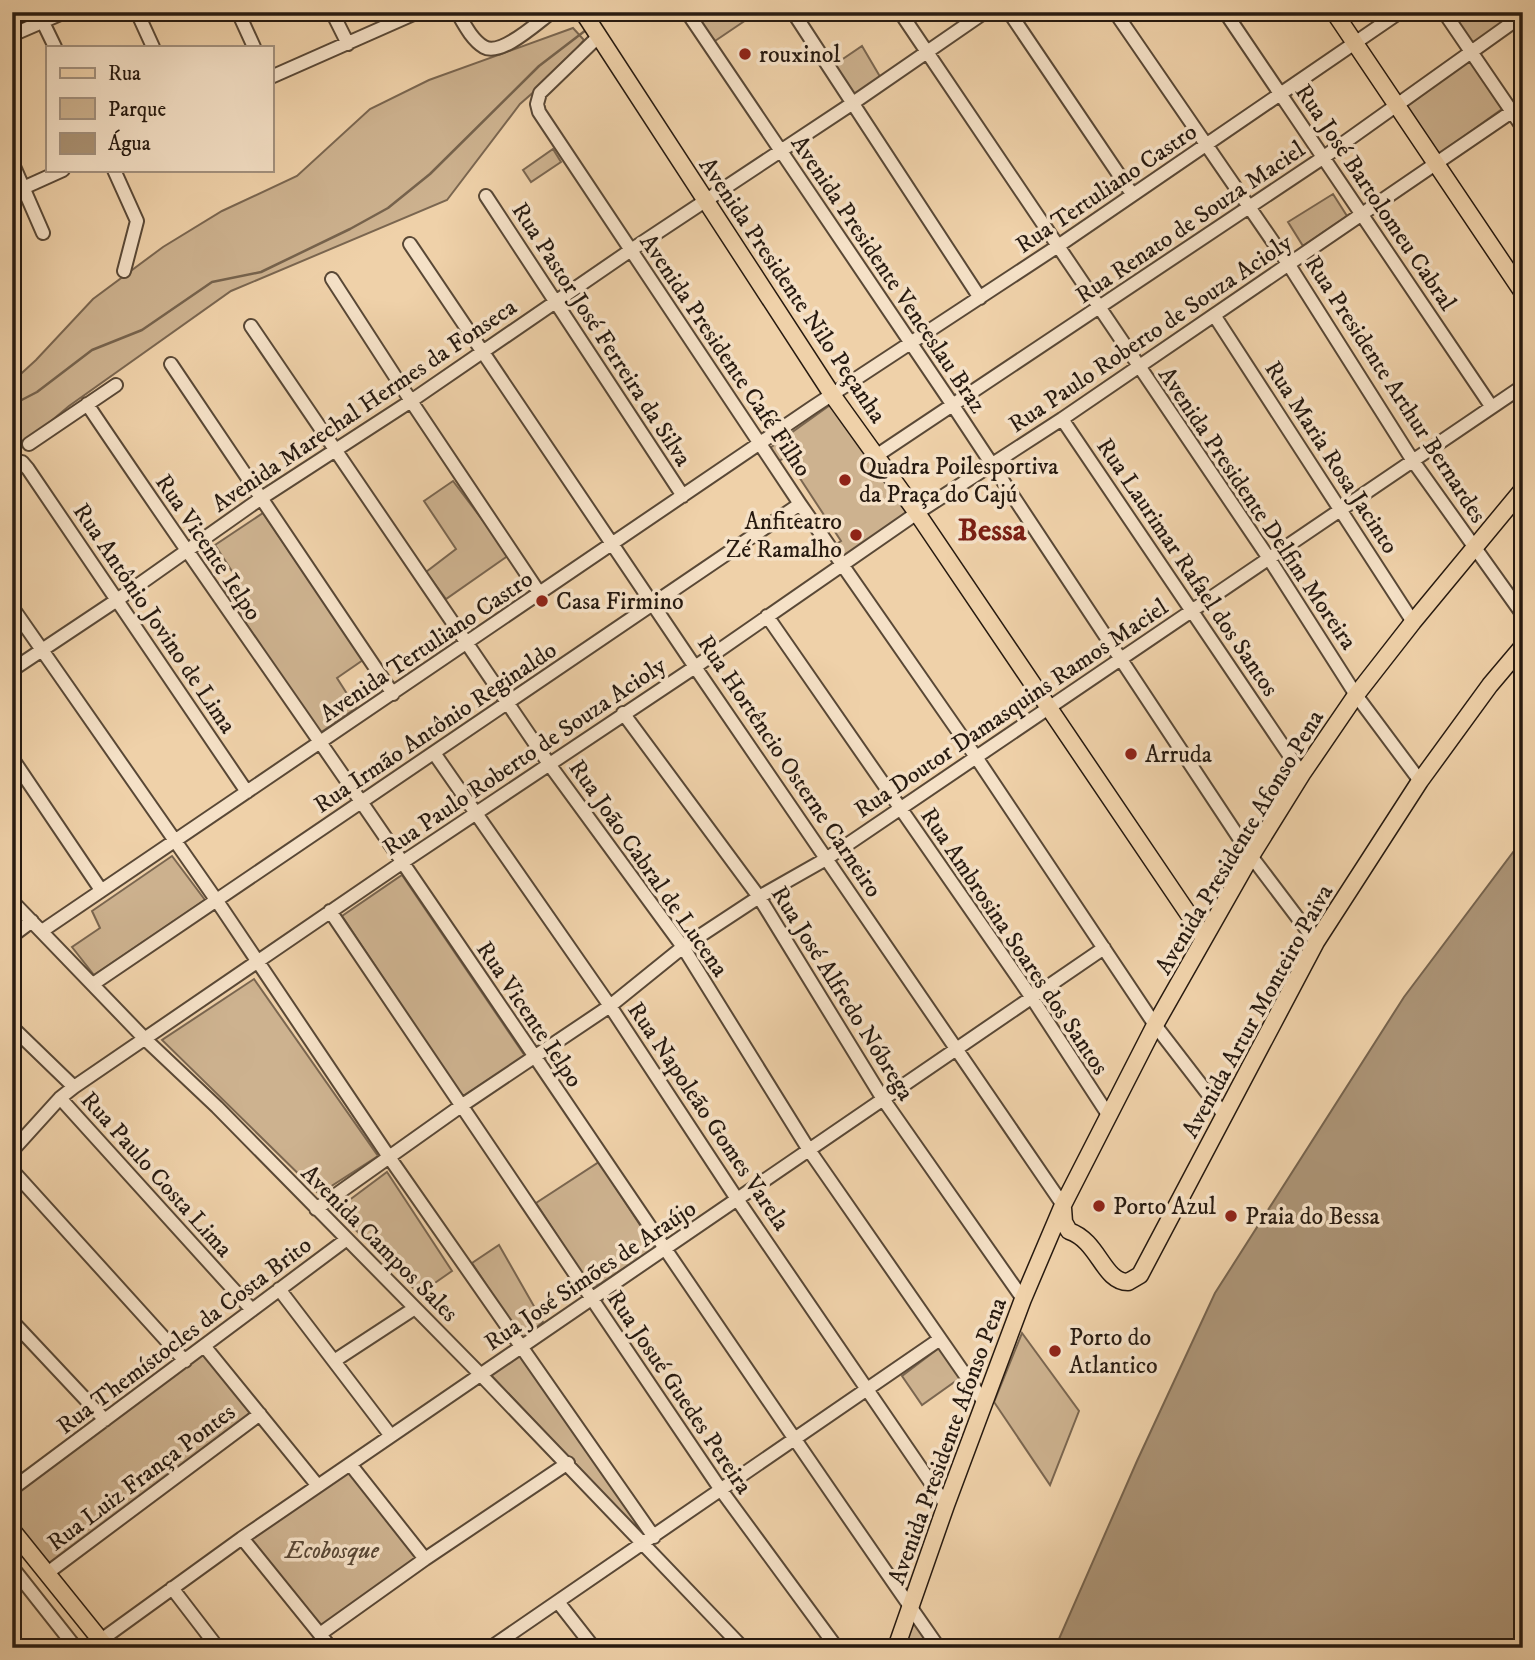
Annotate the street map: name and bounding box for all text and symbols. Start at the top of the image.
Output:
place label: rouxinol [759,40,841,70]
legend [46,46,273,172]
marker: rouxinol [737,46,753,62]
text: Rua [108,61,141,87]
street label: Rua José Bartolomeu Cabral [1288,78,1463,317]
text: Parque [108,97,166,123]
street label: Rua Tertuliano Castro [1010,117,1203,261]
text: Água [108,129,151,157]
street label: Avenida Presidente Venceslau Braz [784,130,993,420]
street label: Rua Renato de Souza Maciel [1070,134,1312,311]
street label: Avenida Presidente Nilo Peçanha [692,152,893,430]
street label: Rua Pastor José Ferreira da Silva [505,197,698,473]
street label: Rua Paulo Roberto de Souza Acioly [1003,227,1298,440]
street label: Avenida Presidente Café Filho [633,228,818,483]
street label: Rua Presidente Arthur Bernardes [1297,250,1493,529]
street label: Avenida Marechal Hermes da Fonseca [206,292,523,519]
street label: Rua Maria Rosa Jacinto [1258,355,1405,560]
street label: Avenida Presidente Delfim Moreira [1151,362,1364,656]
street label: Rua Laurimar Rafael dos Santos [1089,433,1285,702]
place label: Quadra Poilesportiva da Praça do Cajú [859,452,1059,510]
street label: Rua Vicente Ielpo [148,469,268,626]
marker: Quadra Poilesportiva da Praça do Cajú [837,472,853,488]
street label: Rua Antônio Jovino de Lima [66,498,243,740]
place label: Anfiteatro Zé Ramalho [726,507,842,565]
district label: Bessa [958,511,1027,551]
marker: Anfiteatro Zé Ramalho [848,527,864,543]
street label: Avenida Tertuliano Castro [314,564,539,729]
place label: Casa Firmino [556,587,684,617]
street label: Rua Doutor Damasquins Ramos Maciel [849,592,1175,825]
marker: Casa Firmino [534,593,550,609]
street label: Rua Hortêncio Osterne Carneiro [690,630,888,903]
street label: Rua Irmão Antônio Reginaldo [308,635,563,820]
street label: Rua Paulo Roberto de Souza Acioly [377,650,672,863]
street label: Avenida Presidente Afonso Pena [1149,704,1331,980]
place label: Arruda [1145,740,1213,770]
marker: Arruda [1123,746,1139,762]
street label: Rua João Cabral de Lucena [562,754,735,984]
street label: Rua Ambrosina Soares dos Santos [913,802,1115,1081]
street label: Avenida Artur Monteiro Paiva [1176,879,1341,1143]
street label: Rua José Alfredo Nóbrega [764,881,921,1107]
street label: Rua Vicente Ielpo [469,936,589,1093]
street label: Rua Napoleão Gomes Varela [620,996,796,1237]
street label: Rua Paulo Costa Lima [74,1086,239,1264]
street label: Avenida Campos Sales [294,1159,464,1329]
place label: Porto Azul [1113,1192,1217,1222]
street label: Rua José Simões de Araújo [479,1194,702,1358]
marker: Porto Azul [1091,1198,1107,1214]
place label: Praia do Bessa [1245,1202,1381,1232]
marker: Praia do Bessa [1223,1208,1239,1224]
street label: Rua Themístocles da Costa Brito [51,1230,318,1441]
street label: Rua Josué Guedes Pereira [600,1285,759,1501]
street label: Avenida Presidente Afonso Pena [882,1293,1014,1589]
place label: Porto do Atlantico [1069,1323,1158,1381]
marker: Porto do Atlantico [1047,1343,1063,1359]
street label: Rua Luiz França Pontes [42,1397,241,1558]
park label: Ecobosque [283,1536,380,1566]

